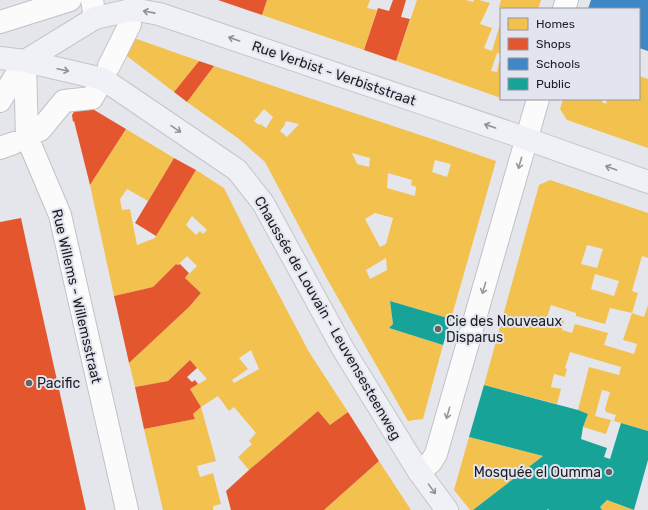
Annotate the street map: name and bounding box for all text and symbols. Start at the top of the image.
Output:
one-way arrow [143,8,156,16]
legend [500,8,640,100]
text: Homes [536,17,575,31]
one-way arrow [228,35,241,42]
street label: Rue Verbist - Verbiststraat [250,37,419,110]
text: Shops [536,37,571,51]
text: Schools [536,57,580,71]
one-way arrow [56,66,69,74]
text: Public [536,77,571,91]
one-way arrow [484,121,496,129]
one-way arrow [170,125,181,133]
one-way arrow [515,157,523,170]
one-way arrow [606,164,618,172]
street label: Chaussée de Louvain - Leuvensesteenweg [251,193,405,443]
street label: Rue Willems - Willemsstraat [48,207,105,385]
one-way arrow [480,282,487,295]
place label: Cie des Nouveaux Disparus [446,313,562,346]
marker: Cie des Nouveaux Disparus [433,324,443,334]
place label: Pacific [37,375,80,392]
marker: Pacific [24,378,34,388]
one-way arrow [444,407,451,420]
place label: Mosquée el Oumma [474,464,601,481]
marker: Mosquée el Oumma [604,467,614,477]
one-way arrow [428,484,436,495]

